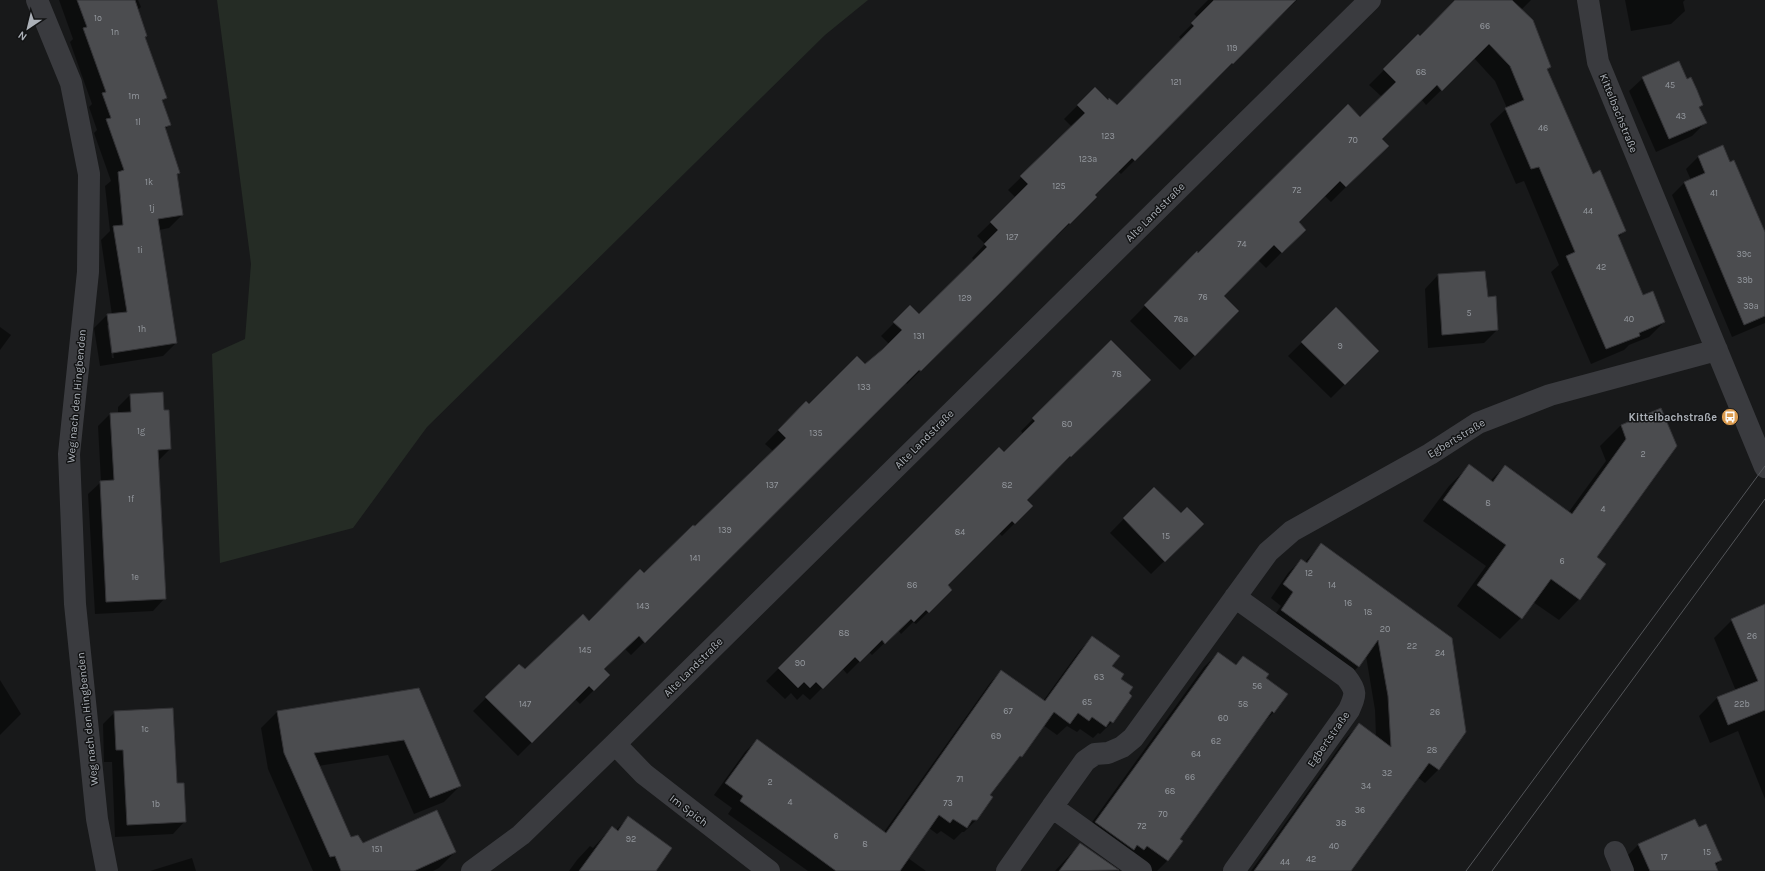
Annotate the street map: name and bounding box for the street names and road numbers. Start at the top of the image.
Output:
street label: Kittelbachstraße [1597,72,1640,155]
street label: Alte Landstraße [1123,180,1188,245]
street label: Weg nach den Hingbenden [64,329,89,463]
street label: Alte Landstraße [892,407,957,472]
street label: Egbertstraße [1425,416,1488,461]
street label: Alte Landstraße [661,635,726,700]
street label: Weg nach den Hingbenden [74,652,101,786]
street label: Egbertstraße [1304,709,1353,770]
street label: Im Spich [667,792,710,829]

